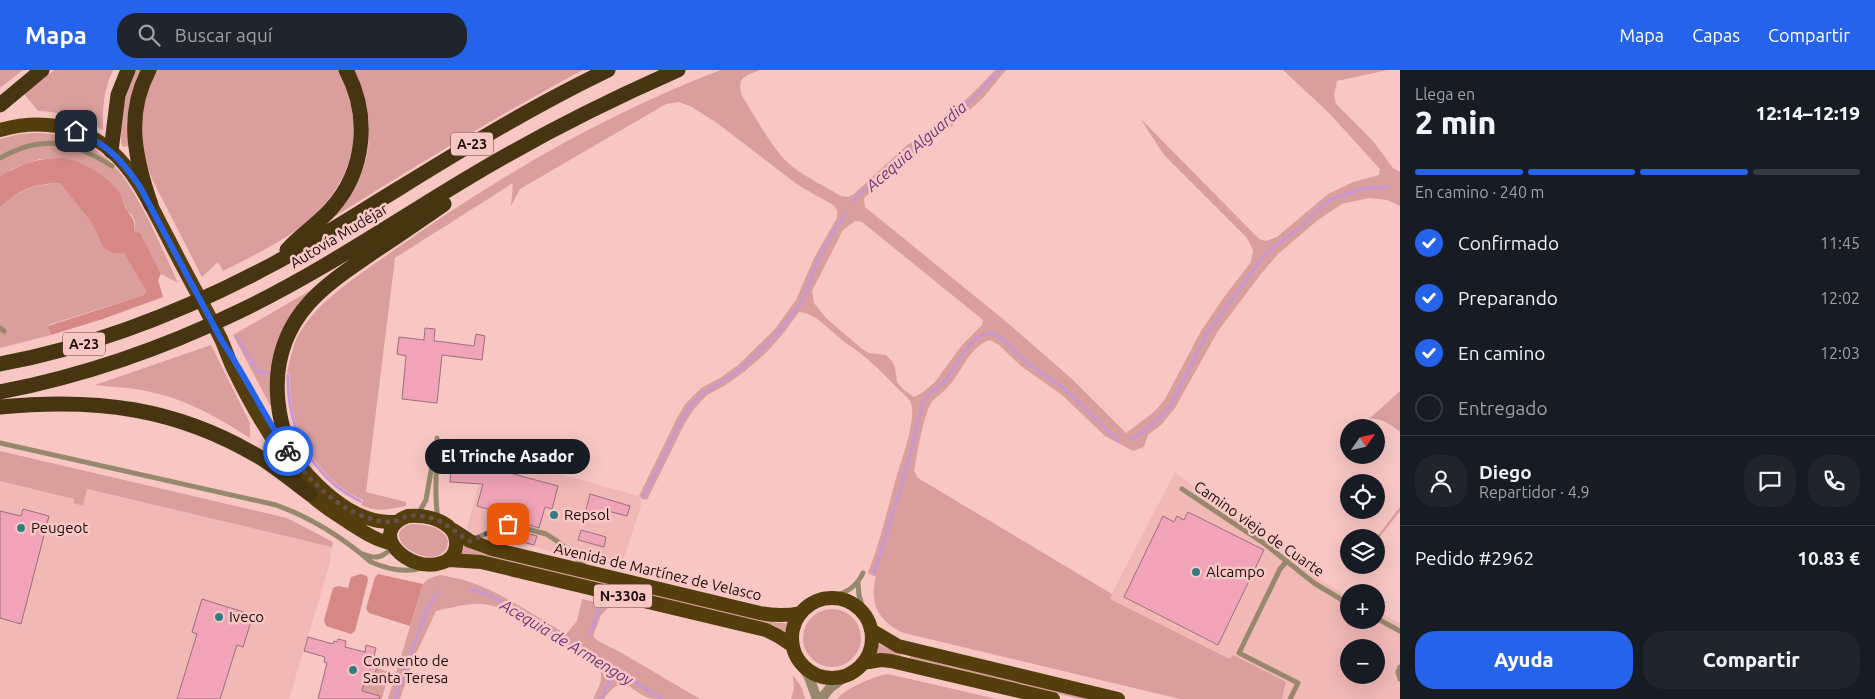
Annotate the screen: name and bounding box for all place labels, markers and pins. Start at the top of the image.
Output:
pin [55,110,97,152]
callout: El Trinche Asador [426,439,590,474]
pin [487,503,529,545]
place label: Repsol [564,506,610,523]
marker: Repsol [548,509,560,521]
place label: Peugeot [31,519,88,536]
marker: Peugeot [15,522,27,534]
place label: Alcampo [1206,563,1265,580]
marker: Alcampo [1190,566,1202,578]
place label: Iveco [229,608,264,625]
marker: Iveco [213,611,225,623]
place label: Convento de Santa Teresa [363,652,449,686]
marker: Convento de Santa Teresa [347,664,359,676]

